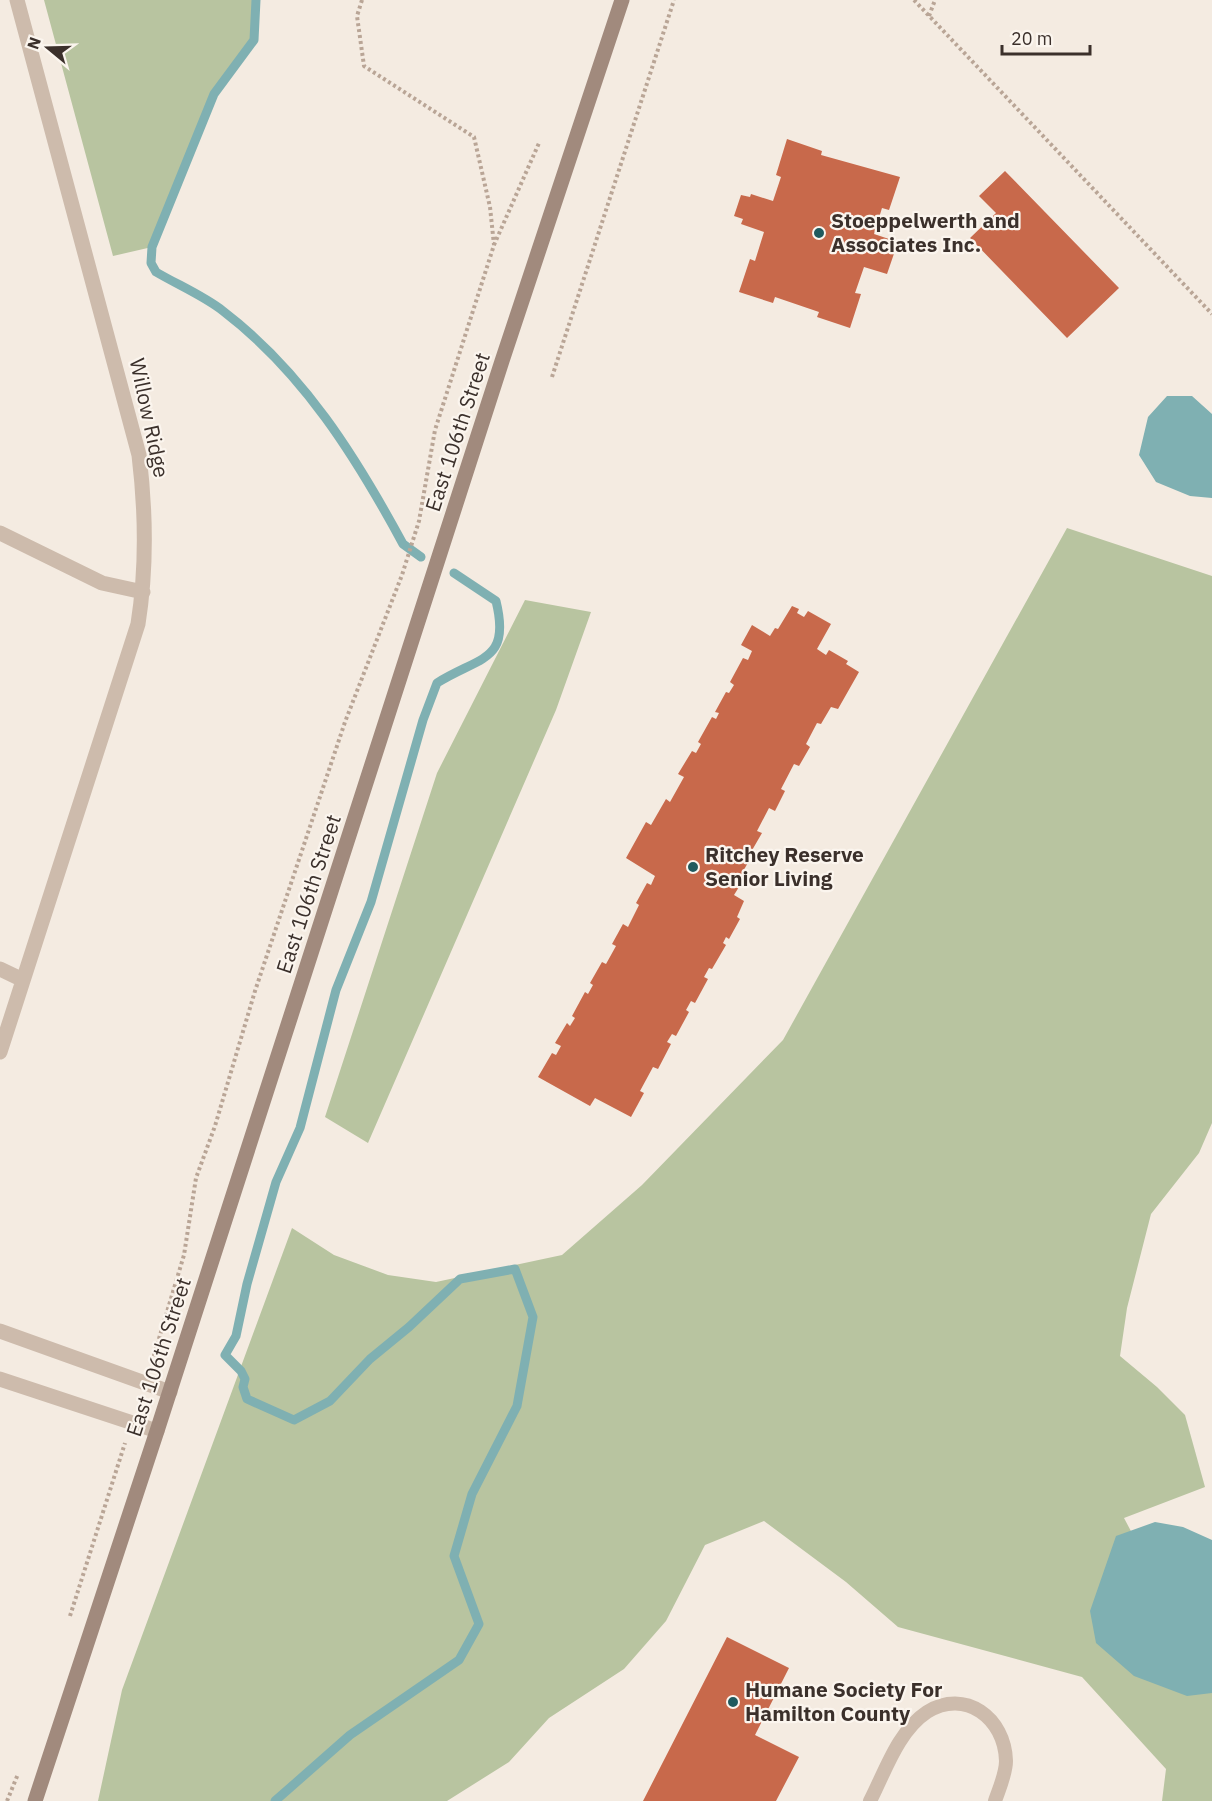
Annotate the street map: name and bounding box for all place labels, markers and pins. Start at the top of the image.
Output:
place label: Stoeppelwerth and Associates Inc. [831,206,1020,258]
marker: Stoeppelwerth and Associates Inc. [812,226,826,240]
place label: Ritchey Reserve Senior Living [705,840,864,892]
marker: Ritchey Reserve Senior Living [686,860,700,874]
place label: Humane Society For Hamilton County [745,1675,943,1727]
marker: Humane Society For Hamilton County [726,1695,740,1709]

